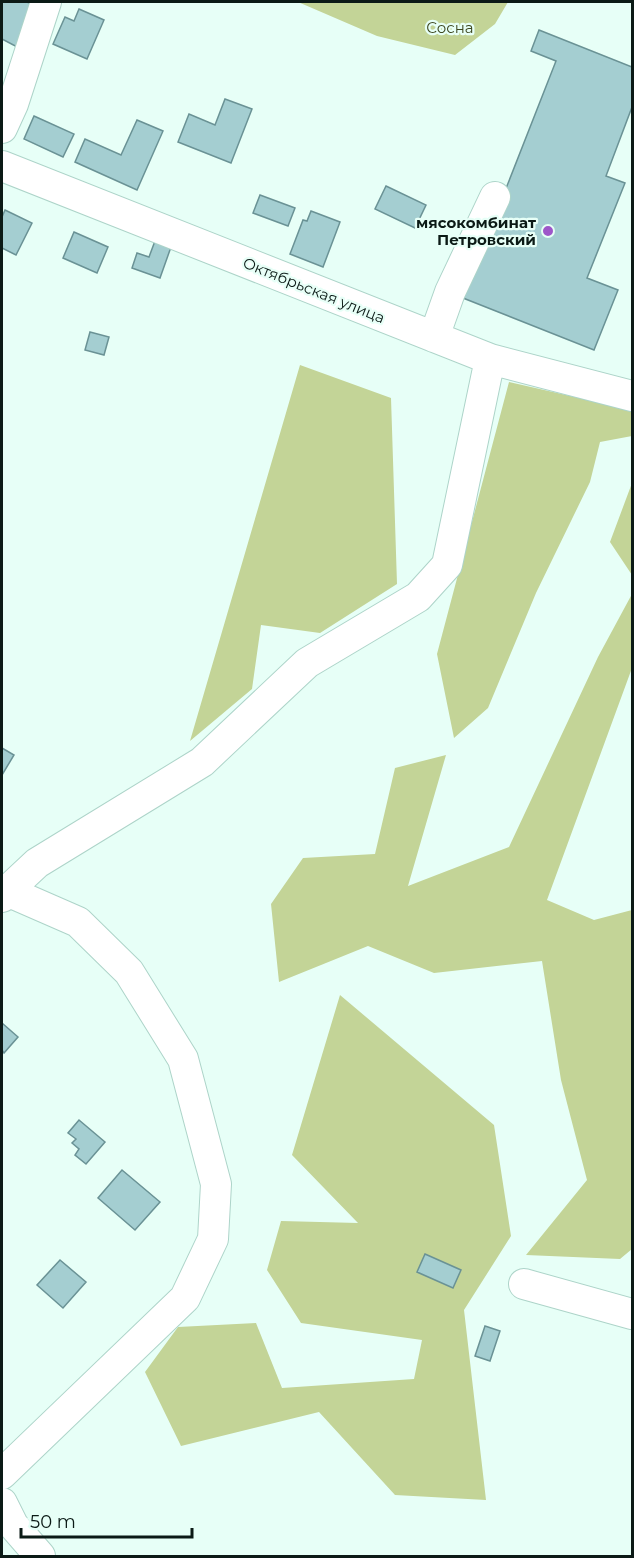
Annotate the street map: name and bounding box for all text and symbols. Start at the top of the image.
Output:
park label: Сосна [426,18,474,37]
place label: мясокомбинат Петровский [416,213,536,249]
marker: мясокомбинат Петровский [541,224,555,238]
street label: Октябрьская улица [240,253,388,327]
scale bar [21,1501,192,1539]
text: 50 m [30,1511,76,1533]

